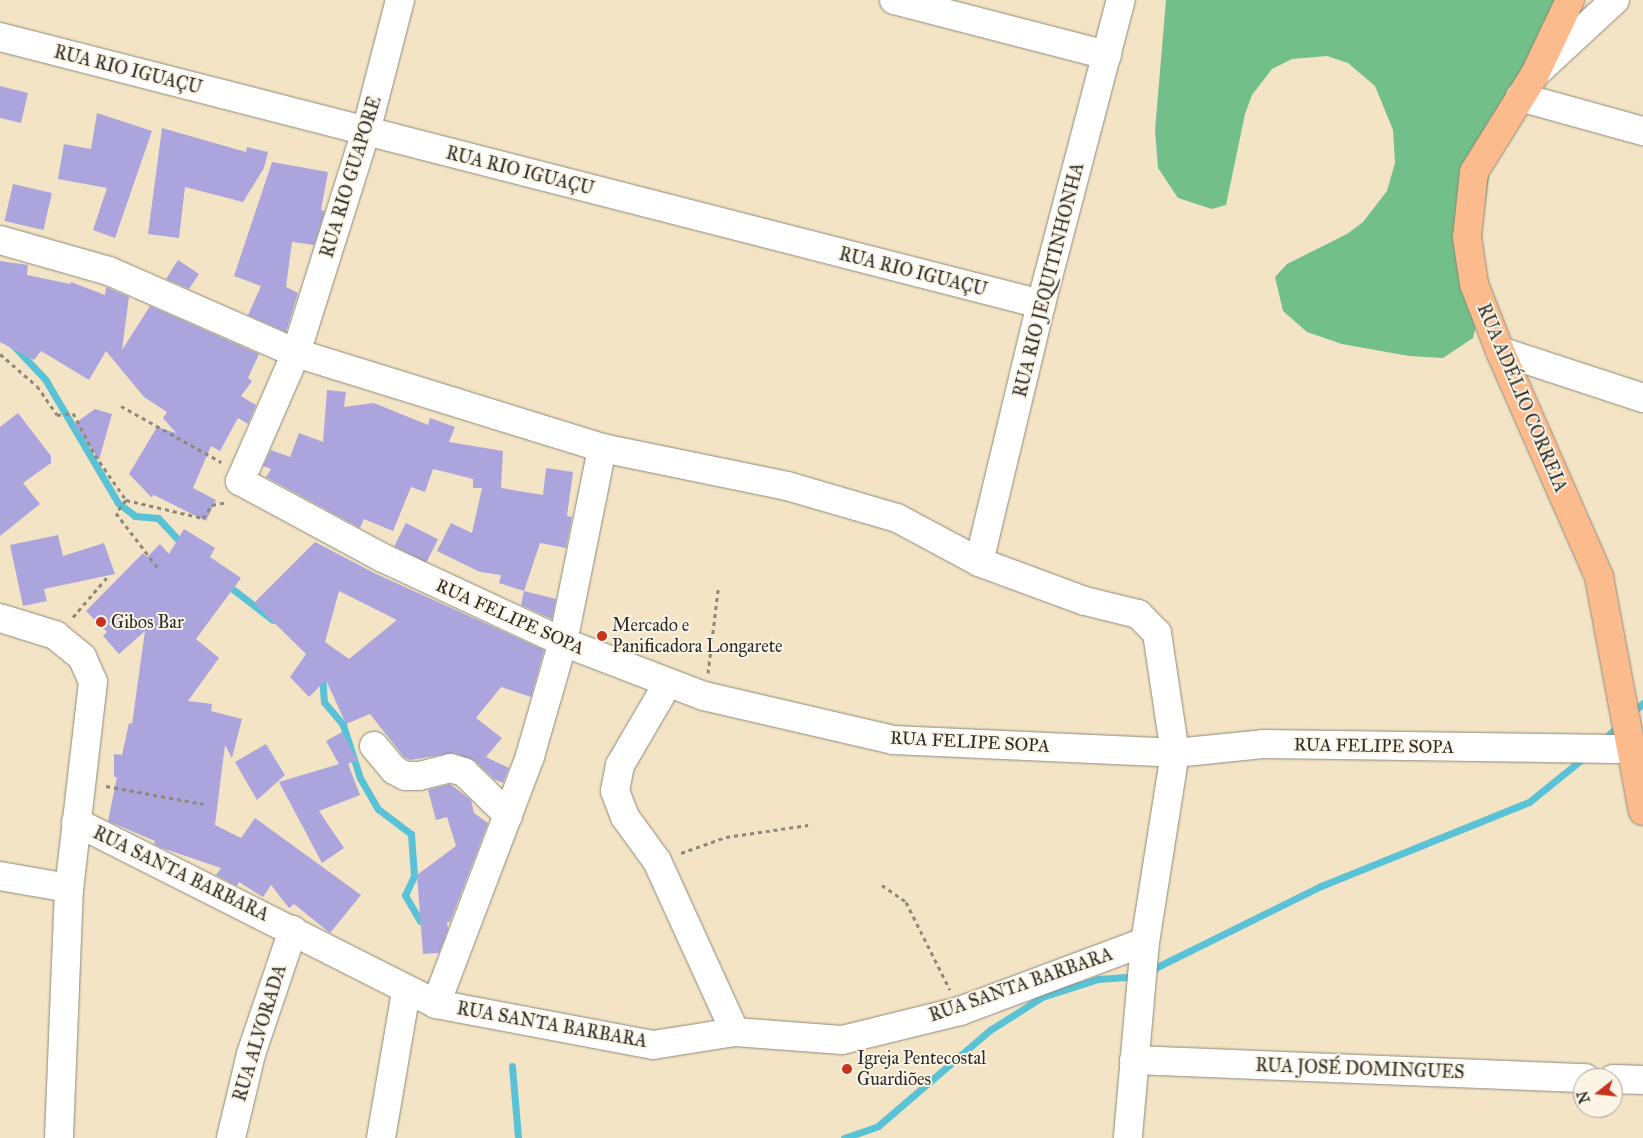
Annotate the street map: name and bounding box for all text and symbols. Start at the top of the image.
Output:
street label: RUA RIO IGUAÇU [52,41,204,99]
street label: RUA RIO GUAPORE [316,94,386,260]
street label: RUA RIO IGUAÇU [444,142,596,200]
street label: RUA RIO JEQUITINHONHA [1009,160,1089,400]
street label: RUA RIO IGUAÇU [837,243,989,301]
street label: RUA ADÉLIO CORREIA [1472,300,1572,496]
street label: RUA FELIPE SOPA [432,575,588,659]
place label: Gibos Bar [111,611,184,633]
place label: Mercado e Panificadora Longarete [612,615,783,658]
marker: Gibos Bar [95,616,107,628]
marker: Mercado e Panificadora Longarete [596,630,608,642]
street label: RUA FELIPE SOPA [889,727,1051,757]
street label: RUA FELIPE SOPA [1294,734,1454,758]
street label: RUA SANTA BARBARA [90,822,272,926]
street label: RUA SANTA BARBARA [926,943,1116,1027]
street label: RUA ALVORADA [229,962,291,1104]
street label: RUA SANTA BARBARA [455,998,649,1052]
place label: Igreja Pentecostal Guardiões [857,1048,986,1090]
street label: RUA JOSÉ DOMINGUES [1255,1055,1465,1083]
marker: Igreja Pentecostal Guardiões [841,1063,853,1075]
north arrow [1573,1068,1623,1118]
text: N [1574,1089,1594,1105]

